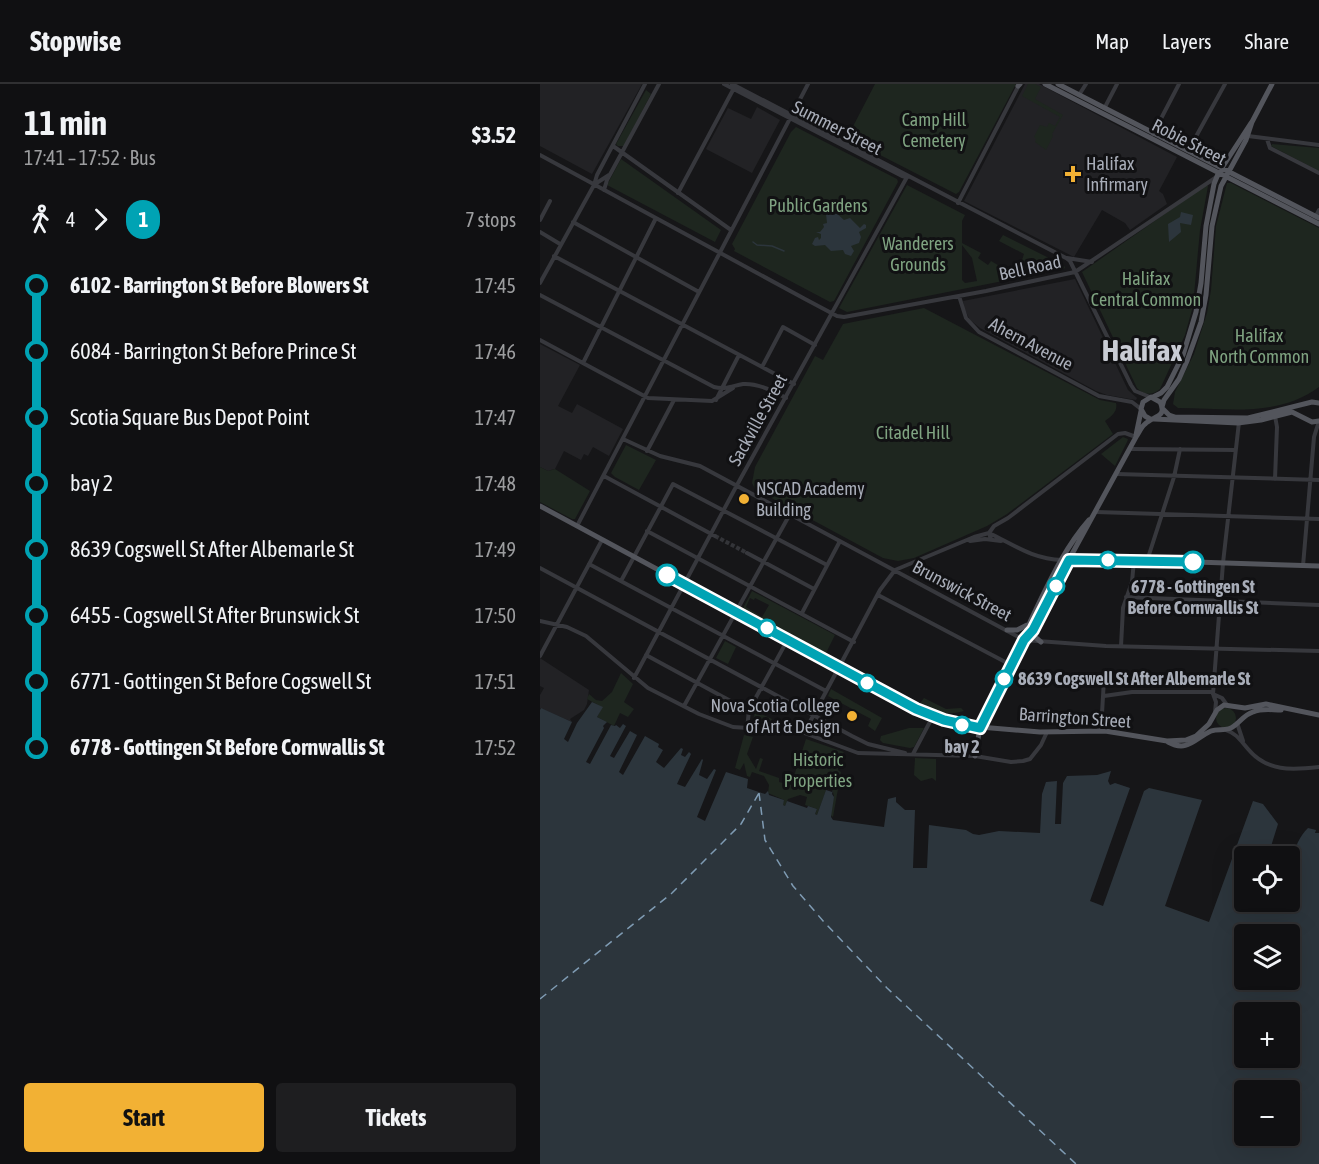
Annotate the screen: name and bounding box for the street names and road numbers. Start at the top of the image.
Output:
street label: Summer Street [789,96,885,159]
street label: Robie Street [1149,114,1230,169]
street label: Bell Road [997,251,1063,284]
street label: Ahern Avenue [986,313,1077,374]
street label: Sackville Street [724,370,791,469]
street label: Brunswick Street [909,556,1015,625]
street label: Barrington Street [1018,703,1132,732]

